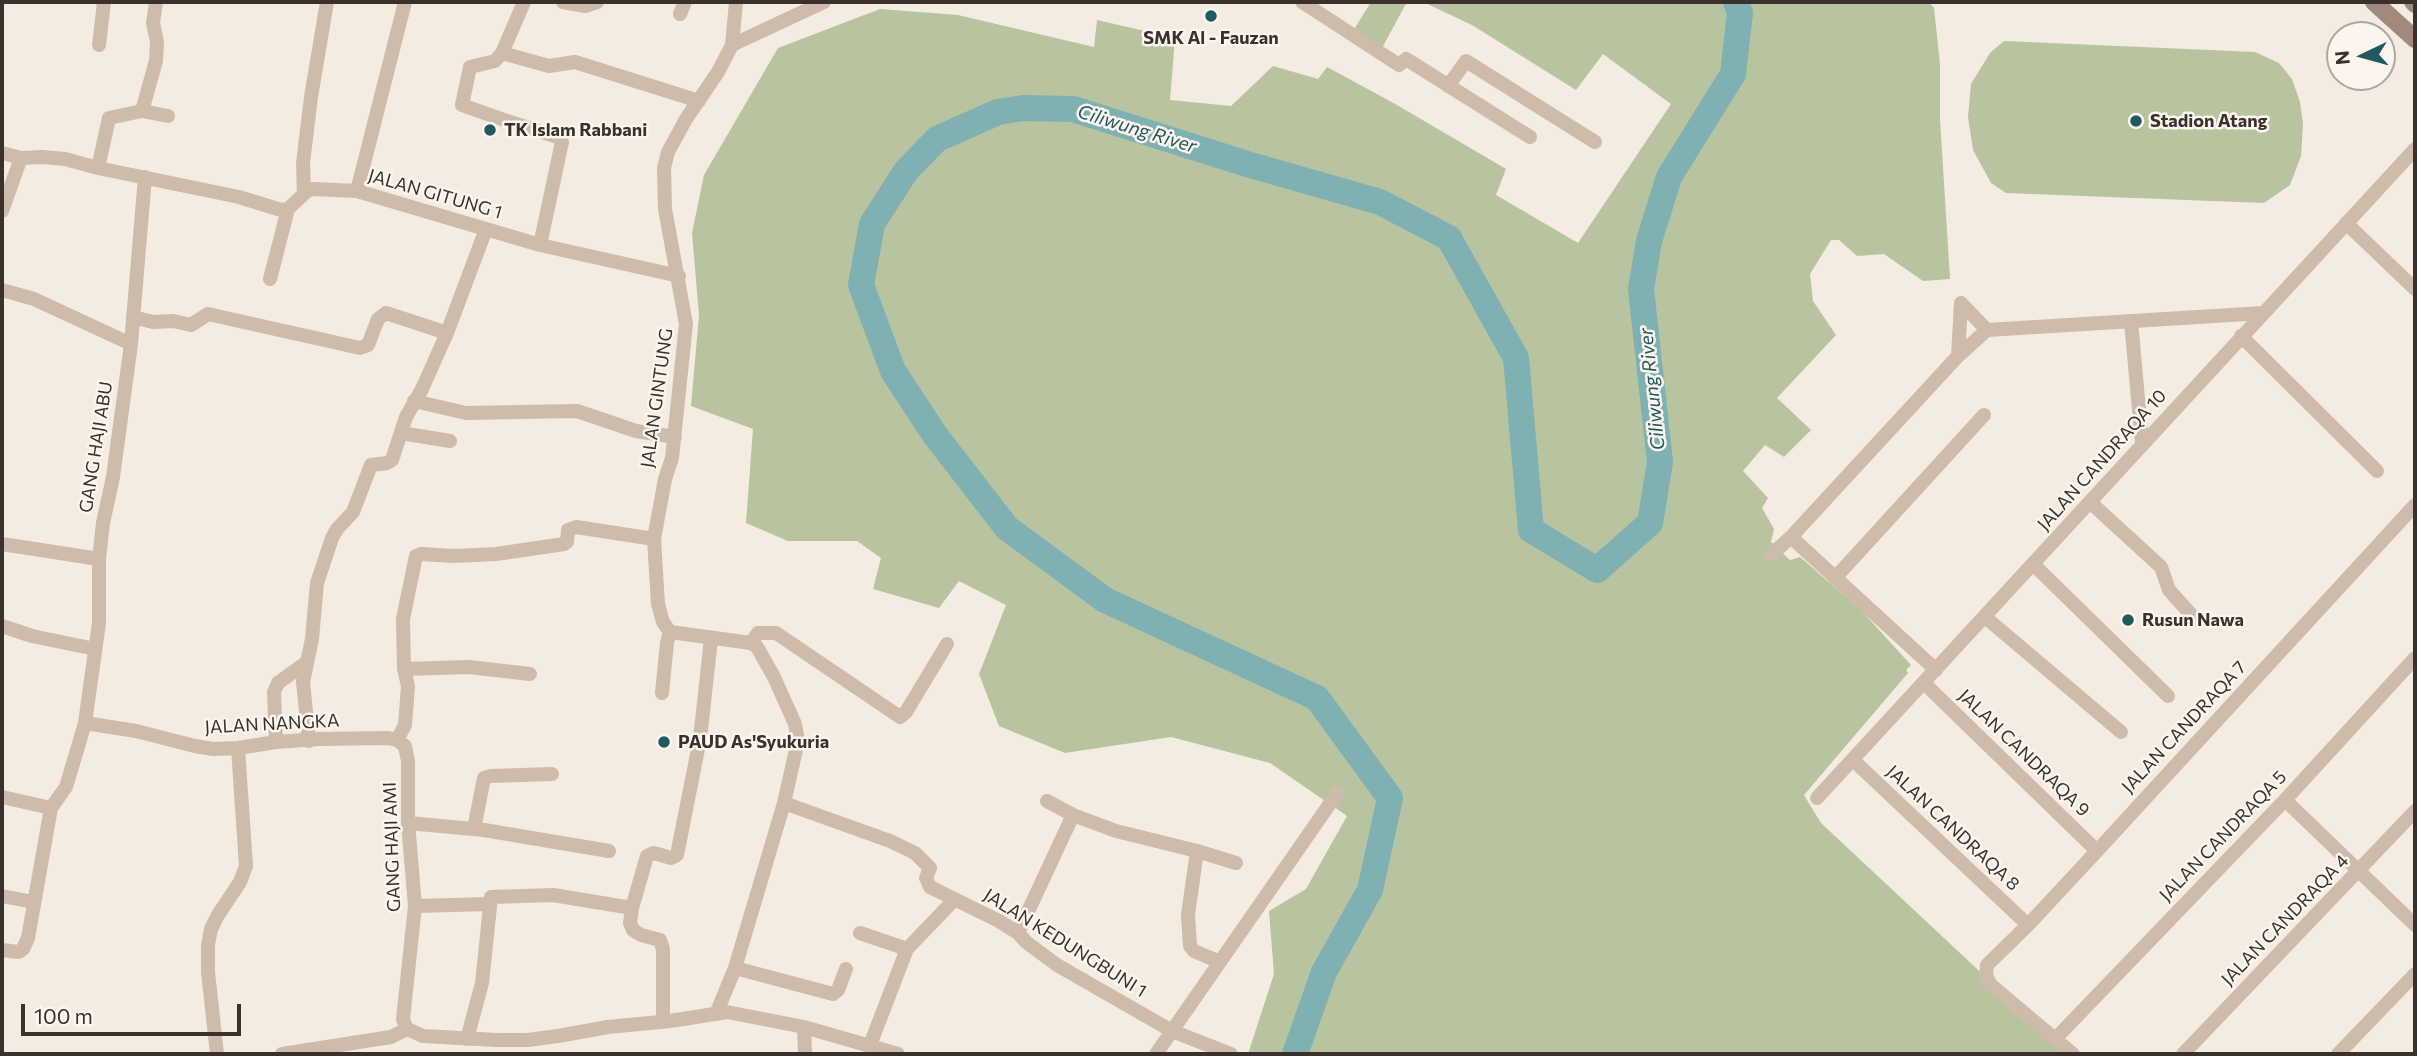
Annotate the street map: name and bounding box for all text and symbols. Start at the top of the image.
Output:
marker: SMK Al - Fauzan [1203,8,1219,24]
north arrow [2326,21,2396,91]
place label: SMK Al - Fauzan [1143,27,1279,49]
text: N [2329,50,2354,66]
water label: Ciliwung River [1075,100,1199,158]
place label: Stadion Atang [2150,110,2267,132]
marker: Stadion Atang [2128,113,2144,129]
place label: TK Islam Rabbani [504,119,647,141]
marker: TK Islam Rabbani [482,122,498,138]
street label: JALAN GITUNG 1 [366,165,504,223]
street label: JALAN GINTUNG [637,327,677,469]
water label: Ciliwung River [1634,327,1670,451]
street label: GANG HAJI ABU [75,380,117,514]
street label: JALAN CANDRAQA 10 [2033,385,2171,535]
place label: Rusun Nawa [2142,609,2244,631]
marker: Rusun Nawa [2120,612,2136,628]
street label: JALAN CANDRAQA 7 [2117,657,2251,797]
street label: JALAN CANDRAQA 9 [1954,685,2094,821]
street label: JALAN NANGKA [204,710,340,738]
place label: PAUD As'Syukuria [678,731,829,753]
marker: PAUD As'Syukuria [656,734,672,750]
street label: JALAN CANDRAQA 8 [1882,761,2024,895]
street label: JALAN CANDRAQA 5 [2155,766,2291,906]
street label: GANG HAJI AMI [379,782,405,912]
street label: JALAN CANDRAQA 4 [2217,850,2353,990]
street label: JALAN KEDUNGBUNI 1 [980,884,1150,1002]
scale bar [24,990,245,1034]
text: 100 m [34,1003,93,1028]

